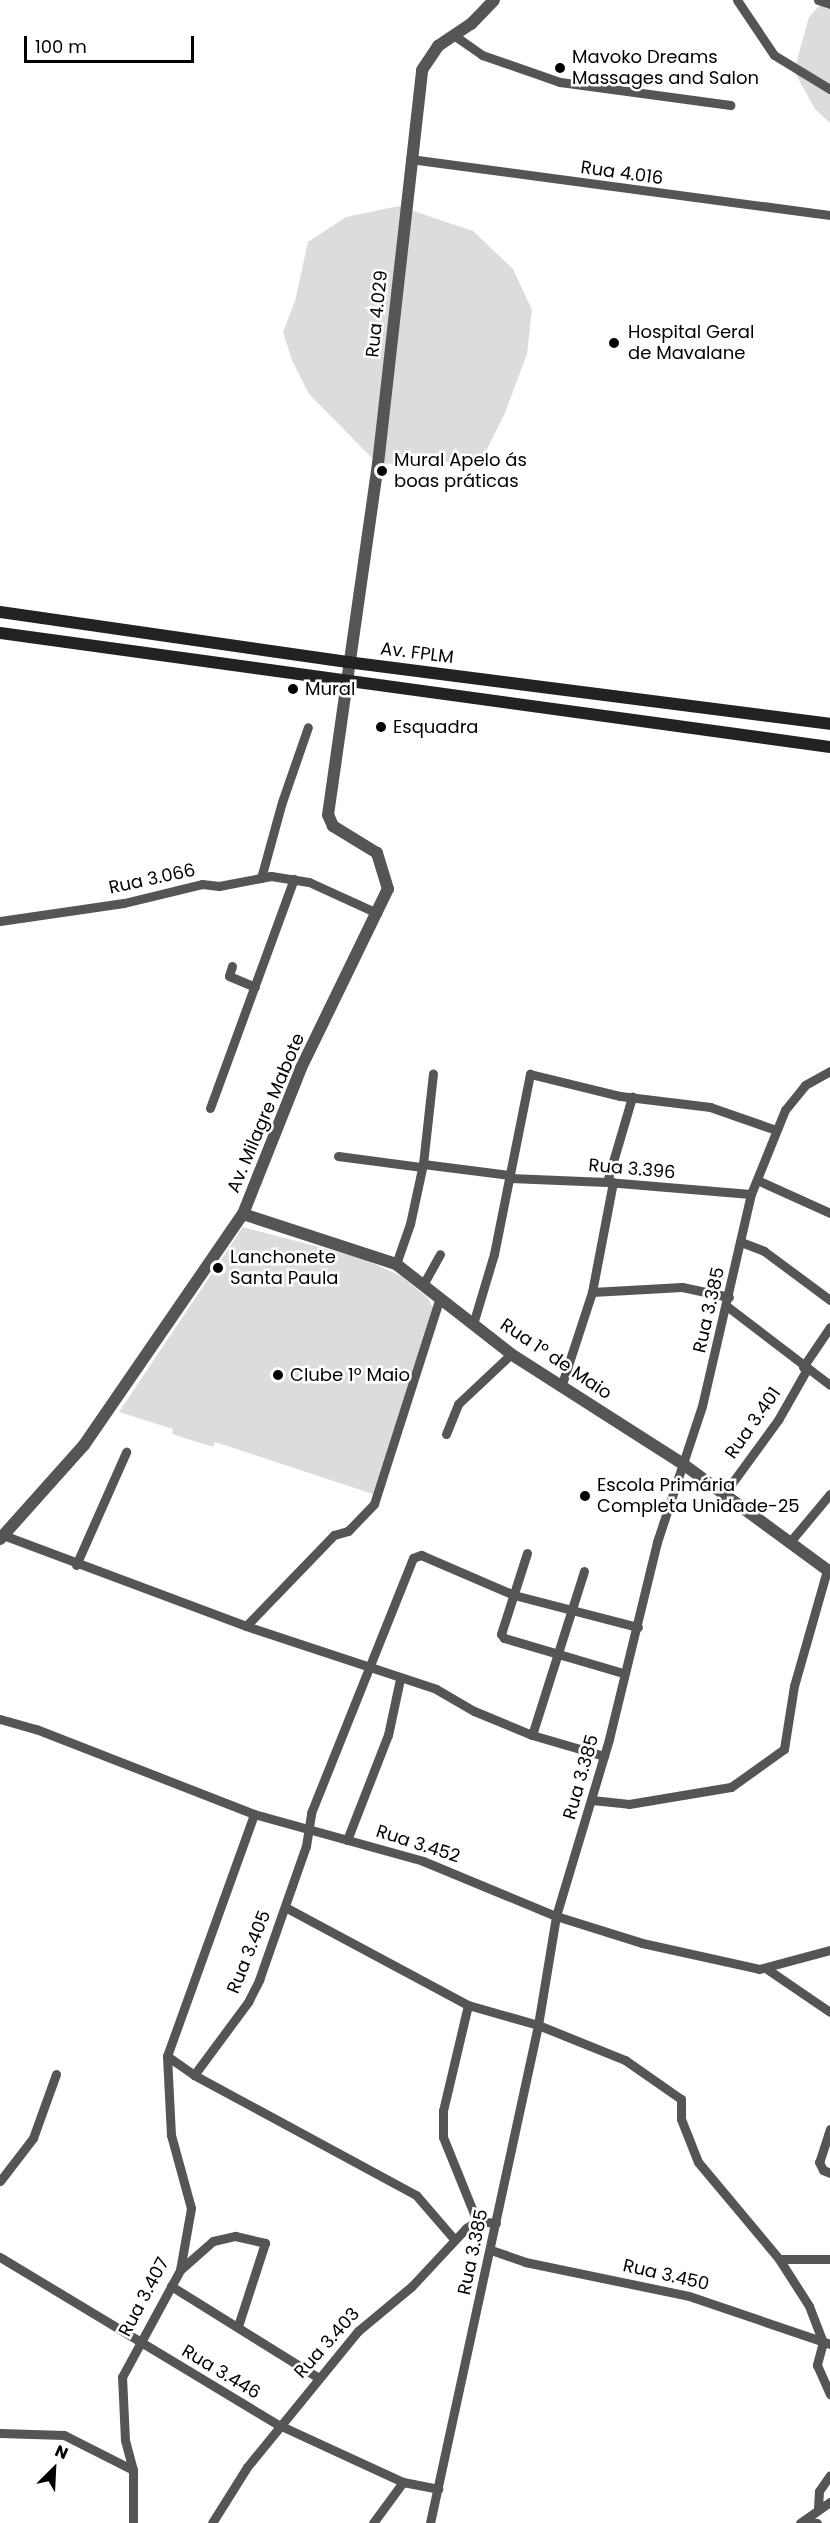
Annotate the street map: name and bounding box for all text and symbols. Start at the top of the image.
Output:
scale bar [27,24,196,62]
text: 100 m [35,34,87,59]
place label: Mavoko Dreams Massages and Salon [572,47,759,90]
marker: Mavoko Dreams Massages and Salon [553,61,567,75]
street label: Rua 4.016 [579,157,665,189]
street label: Rua 4.029 [362,269,392,359]
place label: Hospital Geral de Mavalane [628,322,754,364]
marker: Hospital Geral de Mavalane [605,334,623,352]
place label: Mural Apelo ás boas práticas [394,450,527,492]
marker: Mural Apelo ás boas práticas [375,464,389,478]
street label: Av. FPLM [379,638,455,668]
place label: Mural [305,678,355,700]
marker: Mural [286,682,300,696]
place label: Esquadra [393,716,479,738]
marker: Esquadra [374,720,388,734]
street label: Rua 3.066 [107,859,197,899]
street label: Av. Milagre Mabote [223,1030,309,1196]
street label: Rua 3.396 [588,1154,676,1184]
place label: Lanchonete Santa Paula [230,1247,338,1290]
marker: Lanchonete Santa Paula [211,1261,225,1275]
street label: Rua 3.385 [689,1265,729,1355]
street label: Rua 1º de Maio [496,1314,616,1404]
place label: Clube 1º Maio [290,1364,410,1386]
marker: Clube 1º Maio [271,1368,285,1382]
street label: Rua 3.401 [721,1383,785,1463]
place label: Escola Primária Completa Unidade-25 [597,1475,800,1518]
marker: Escola Primária Completa Unidade-25 [578,1489,592,1503]
street label: Rua 3.385 [559,1732,603,1822]
street label: Rua 3.452 [373,1820,463,1868]
street label: Rua 3.405 [223,1907,275,1997]
street label: Rua 3.385 [453,2207,493,2297]
street label: Rua 3.407 [114,2254,174,2340]
street label: Rua 3.450 [621,2255,711,2295]
street label: Rua 3.403 [290,2303,364,2383]
street label: Rua 3.446 [178,2340,264,2404]
north arrow [24,2439,84,2499]
text: N [51,2439,72,2465]

